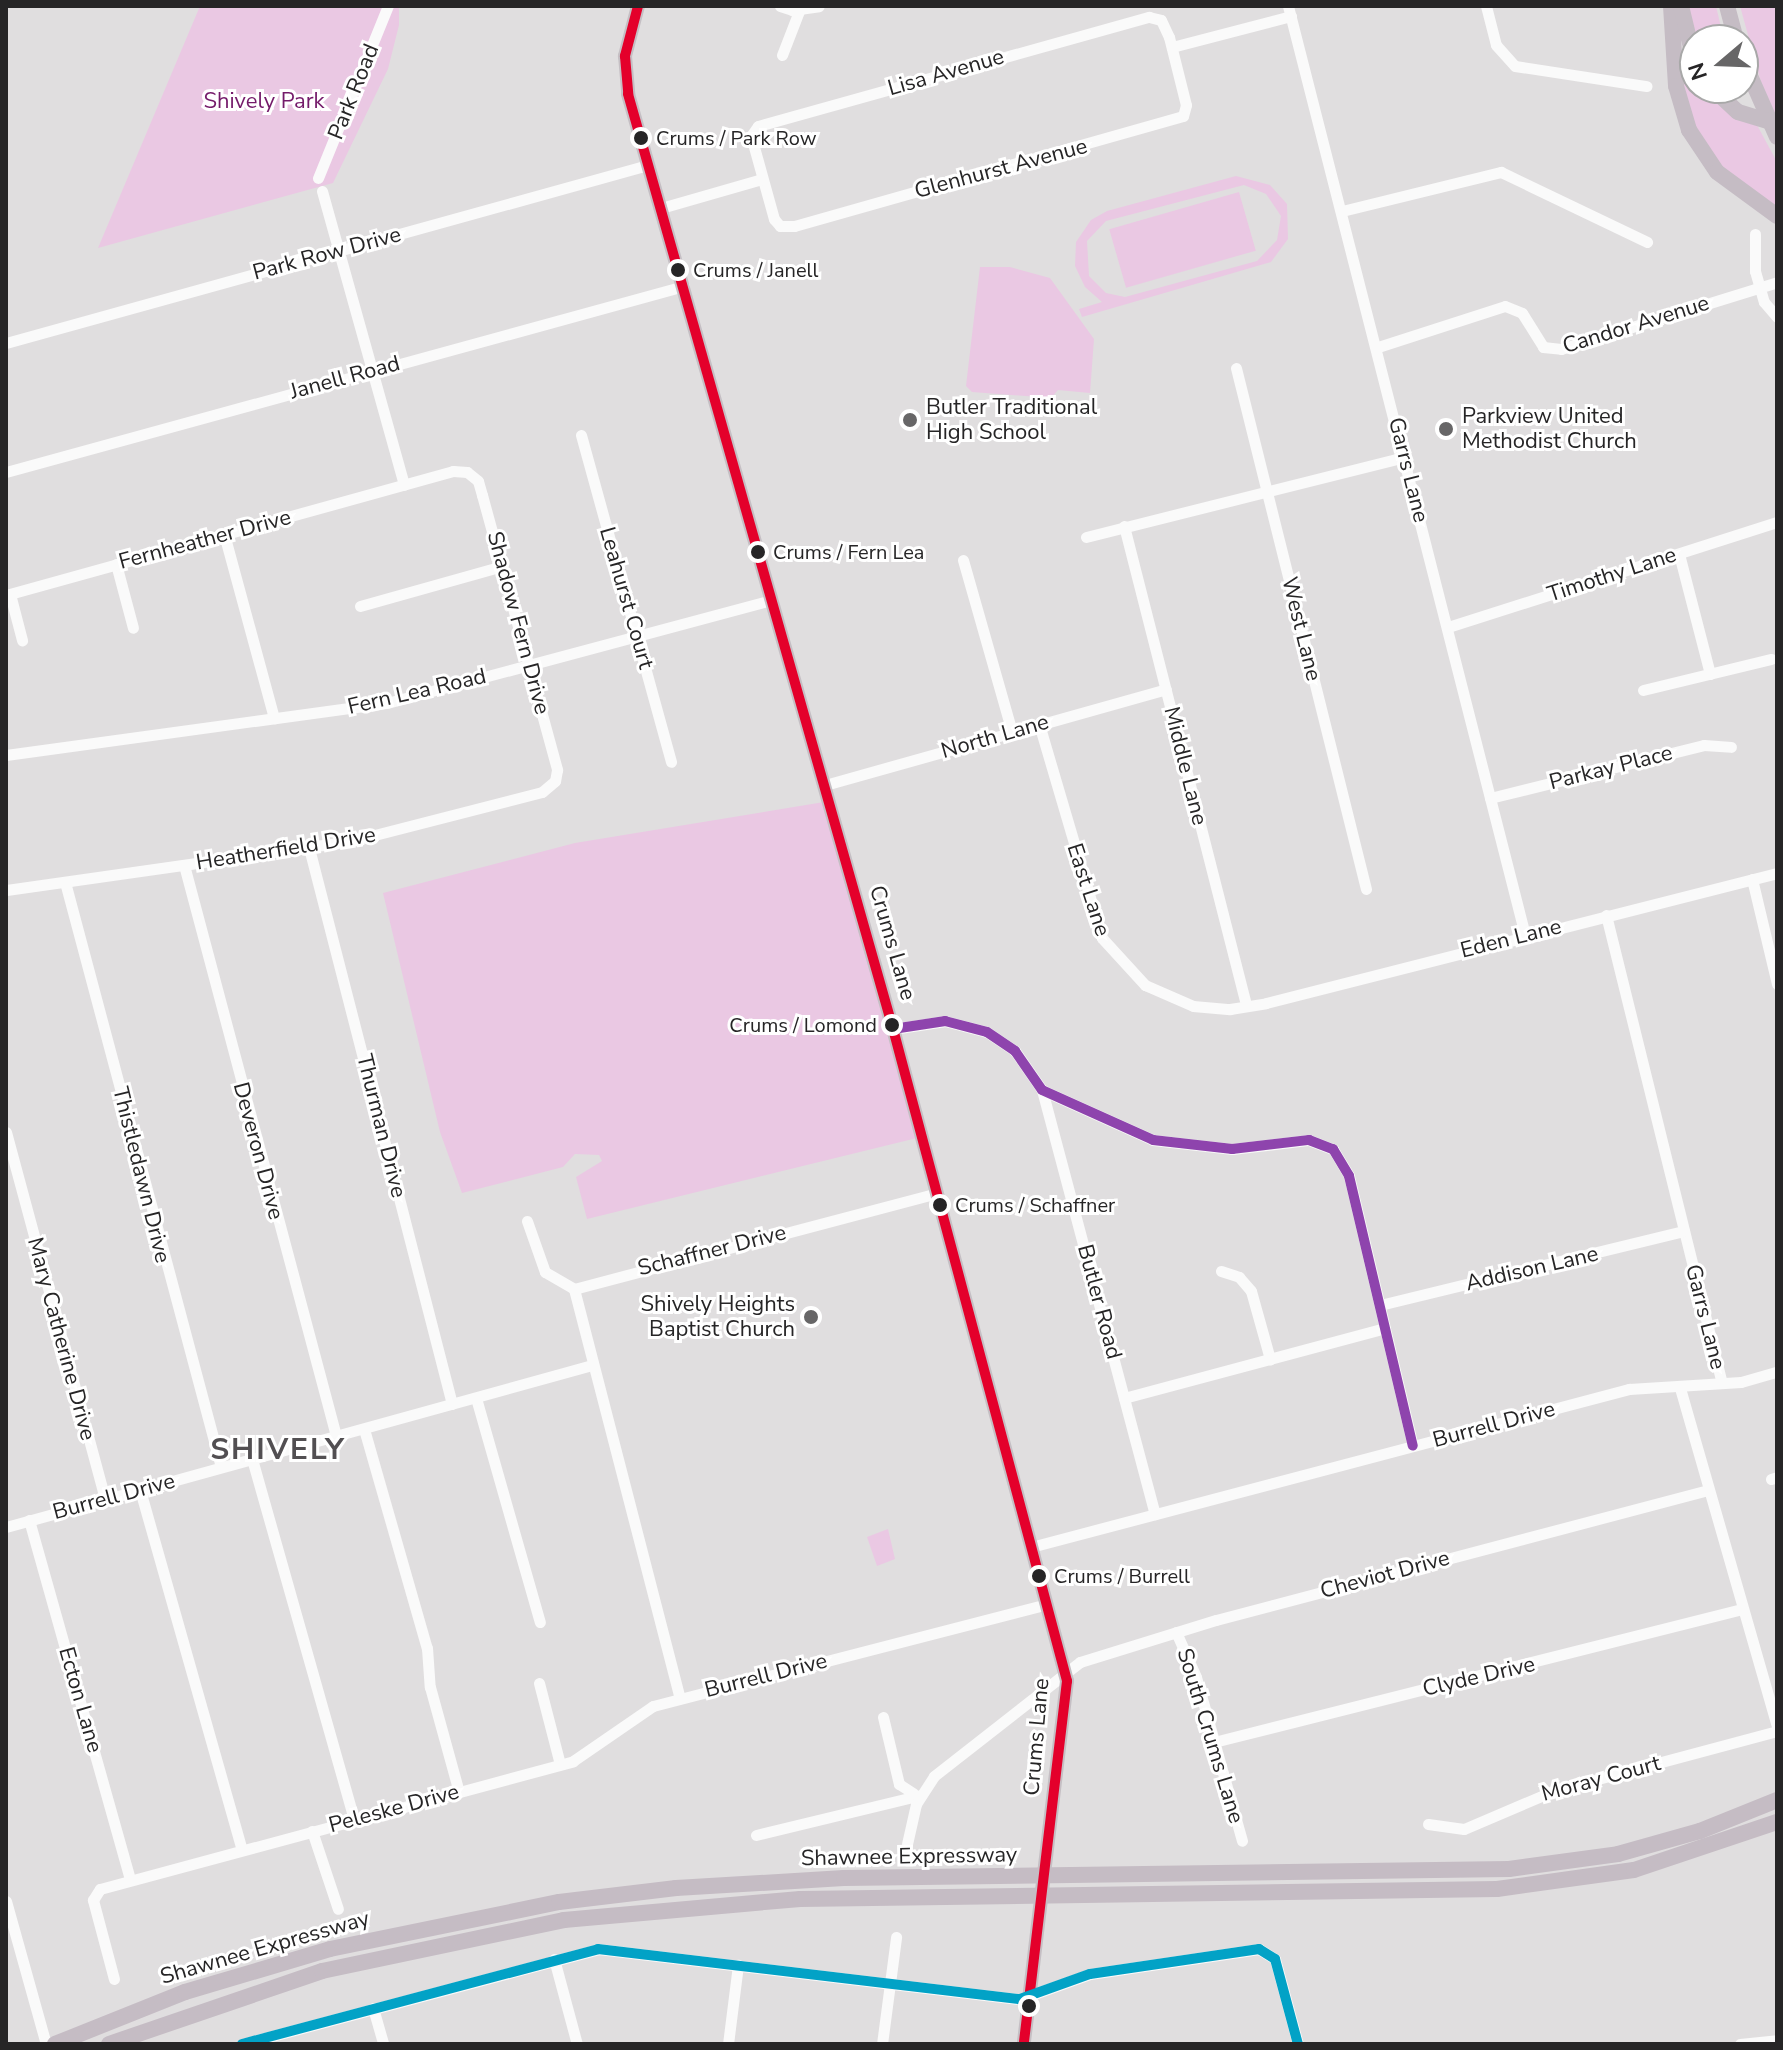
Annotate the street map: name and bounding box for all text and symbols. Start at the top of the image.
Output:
north arrow [1679,24,1759,104]
street label: Park Road [323,40,385,144]
street label: Lisa Avenue [885,44,1007,102]
text: N [1681,58,1715,84]
park label: Shively Park [203,89,325,115]
place label: Crums / Park Row [656,126,817,150]
marker: Crums / Park Row [633,130,649,146]
street label: Glenhurst Avenue [912,133,1090,205]
street label: Park Row Drive [250,222,404,286]
place label: Crums / Janell [693,258,818,282]
marker: Crums / Janell [670,262,686,278]
street label: Candor Avenue [1559,290,1713,360]
street label: Janell Road [287,351,403,405]
place label: Butler Traditional High School [926,394,1097,446]
place label: Parkview United Methodist Church [1462,403,1637,454]
marker: Butler Traditional High School [901,411,919,429]
street label: Garrs Lane [1382,415,1434,525]
marker: Parkview United Methodist Church [1437,420,1455,438]
street label: Fernheather Drive [116,504,294,576]
street label: Leahurst Court [593,524,659,672]
street label: Shadow Fern Drive [481,529,555,717]
place label: Crums / Fern Lea [773,540,924,564]
street label: Timothy Lane [1544,542,1680,608]
marker: Crums / Fern Lea [750,544,766,560]
street label: West Lane [1275,574,1327,684]
street label: Fern Lea Road [345,663,489,721]
street label: Middle Lane [1158,704,1212,828]
street label: North Lane [938,709,1052,765]
street label: Parkay Place [1547,740,1675,796]
street label: Heatherfield Drive [194,822,378,876]
street label: East Lane [1061,840,1115,940]
street label: Crums Lane [863,883,921,1003]
street label: Eden Lane [1458,914,1564,964]
place label: Crums / Lomond [729,1013,877,1037]
marker: Crums / Lomond [884,1017,900,1033]
street label: Thurman Drive [350,1052,412,1200]
street label: Deveron Drive [227,1079,289,1223]
street label: Thistledawn Drive [106,1084,176,1266]
place label: Crums / Schaffner [955,1193,1115,1217]
marker: Crums / Schaffner [932,1197,948,1213]
street label: Schaffner Drive [635,1220,789,1282]
street label: Mary Catherine Drive [21,1235,101,1443]
street label: Addison Lane [1463,1241,1601,1297]
street label: Butler Road [1071,1242,1127,1362]
street label: Garrs Lane [1679,1262,1731,1372]
place label: Shively Heights Baptist Church [641,1291,795,1342]
marker: Shively Heights Baptist Church [802,1308,820,1326]
street label: Burrell Drive [1430,1396,1558,1454]
district label: SHIVELY [210,1432,346,1468]
street label: Burrell Drive [50,1468,178,1526]
street label: Cheviot Drive [1317,1545,1453,1605]
place label: Crums / Burrell [1054,1564,1190,1588]
marker: Crums / Burrell [1031,1568,1047,1584]
street label: Ecton Lane [52,1644,108,1756]
street label: South Crums Lane [1171,1645,1249,1827]
street label: Burrell Drive [702,1648,830,1704]
street label: Clyde Drive [1420,1651,1538,1703]
street label: Crums Lane [1019,1677,1055,1797]
street label: Moray Court [1539,1750,1663,1808]
street label: Peleske Drive [326,1779,462,1839]
street label: Shawnee Expressway [801,1842,1017,1872]
street label: Shawnee Expressway [157,1905,373,1991]
unlabelled marker [1021,1998,1037,2014]

